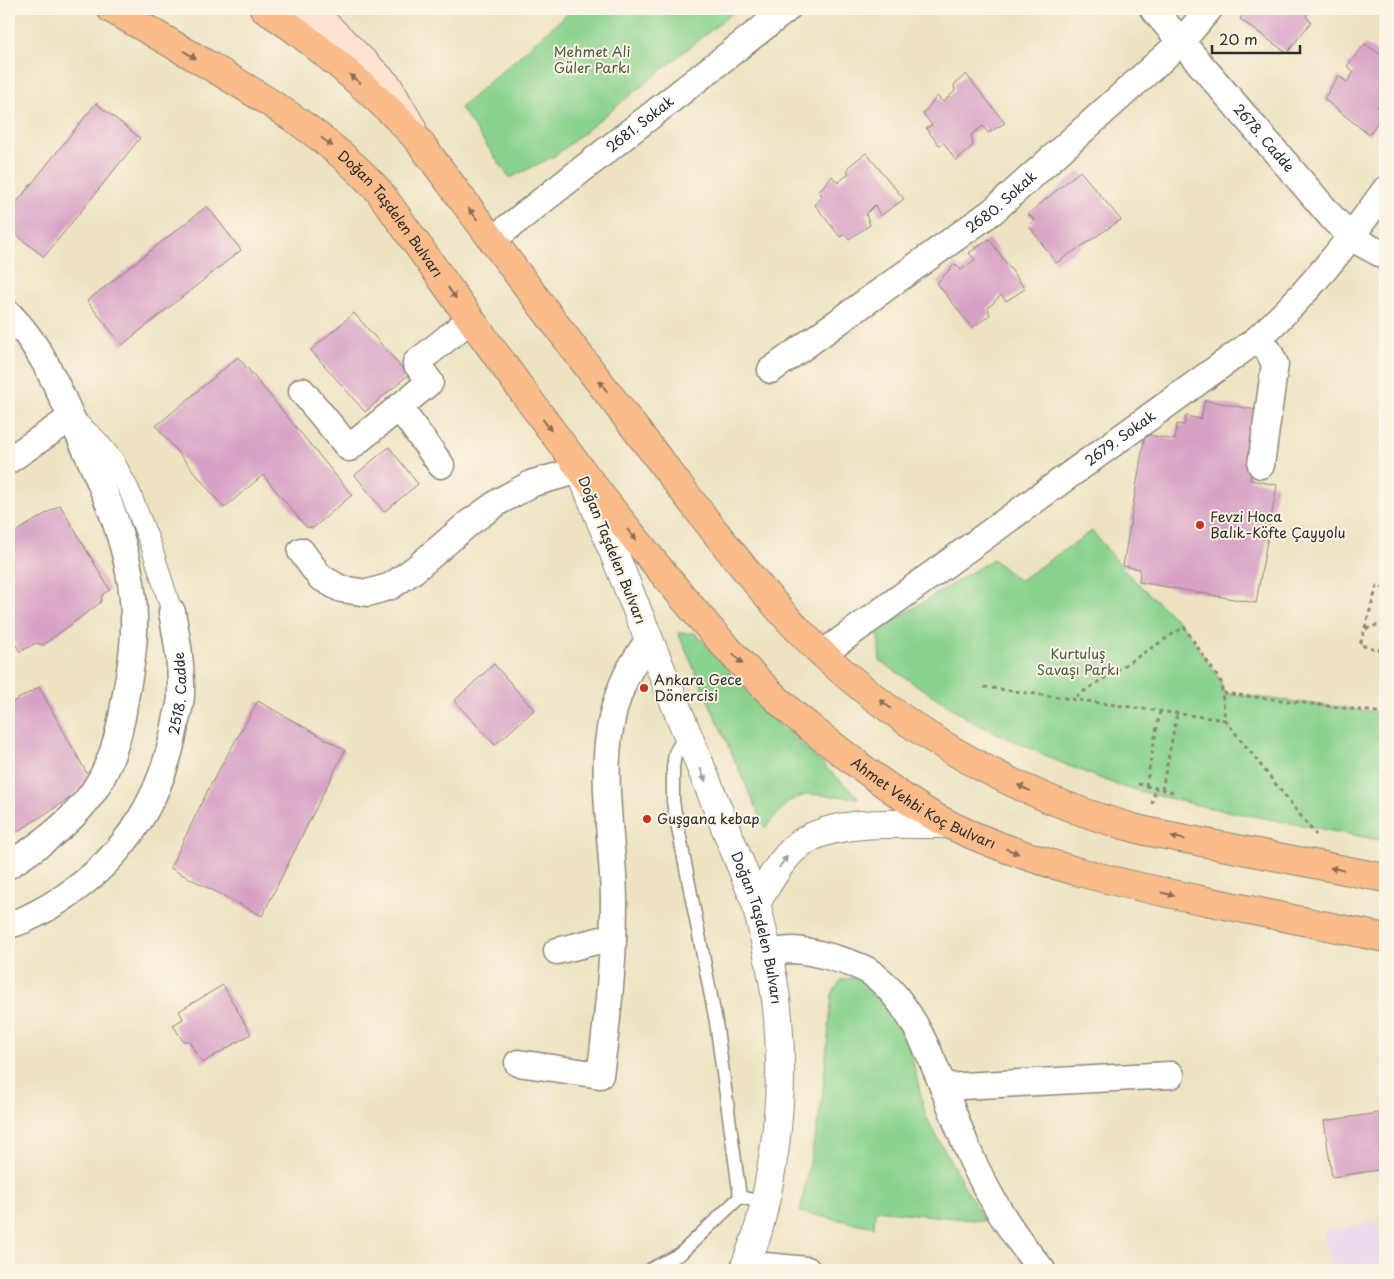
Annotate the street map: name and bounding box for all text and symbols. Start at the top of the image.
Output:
scale bar [1212,22,1299,54]
text: 20 m [1219,27,1258,50]
park label: Mehmet Ali Güler Parkı [554,41,630,78]
one-way arrow [183,50,196,59]
one-way arrow [350,73,362,85]
street label: 2681. Sokak [601,90,678,157]
street label: 2678. Cadde [1229,99,1299,176]
one-way arrow [320,136,333,147]
street label: Doğan Taşdelen Bulvarı [333,145,448,281]
street label: 2680. Sokak [961,166,1041,238]
one-way arrow [468,207,478,221]
one-way arrow [447,286,457,300]
one-way arrow [597,380,608,393]
street label: 2679. Sokak [1080,405,1160,471]
one-way arrow [542,418,552,432]
street label: Doğan Taşdelen Bulvarı [573,473,652,627]
place label: Fevzi Hoca Balık-Köfte Çayyolu [1210,506,1345,543]
marker: Fevzi Hoca Balık-Köfte Çayyolu [1194,519,1206,531]
one-way arrow [627,529,638,542]
park label: Kurtuluş Savaşı Parkı [1037,643,1119,680]
street label: 2518. Cadde [163,651,191,736]
one-way arrow [732,652,744,664]
place label: Ankara Gece Dönercisi [654,669,743,706]
marker: Ankara Gece Dönercisi [638,682,650,694]
one-way arrow [878,699,892,709]
street label: Ahmet Vehbi Koç Bulvarı [847,752,999,854]
one-way arrow [700,768,708,782]
one-way arrow [1017,784,1031,792]
place label: Guşgana kebap [657,808,759,829]
marker: Guşgana kebap [641,813,653,825]
one-way arrow [1169,833,1185,841]
street label: Doğan Taşdelen Bulvarı [726,848,787,1005]
one-way arrow [1004,848,1019,855]
one-way arrow [778,855,788,869]
one-way arrow [1329,865,1345,873]
one-way arrow [1161,890,1176,898]

